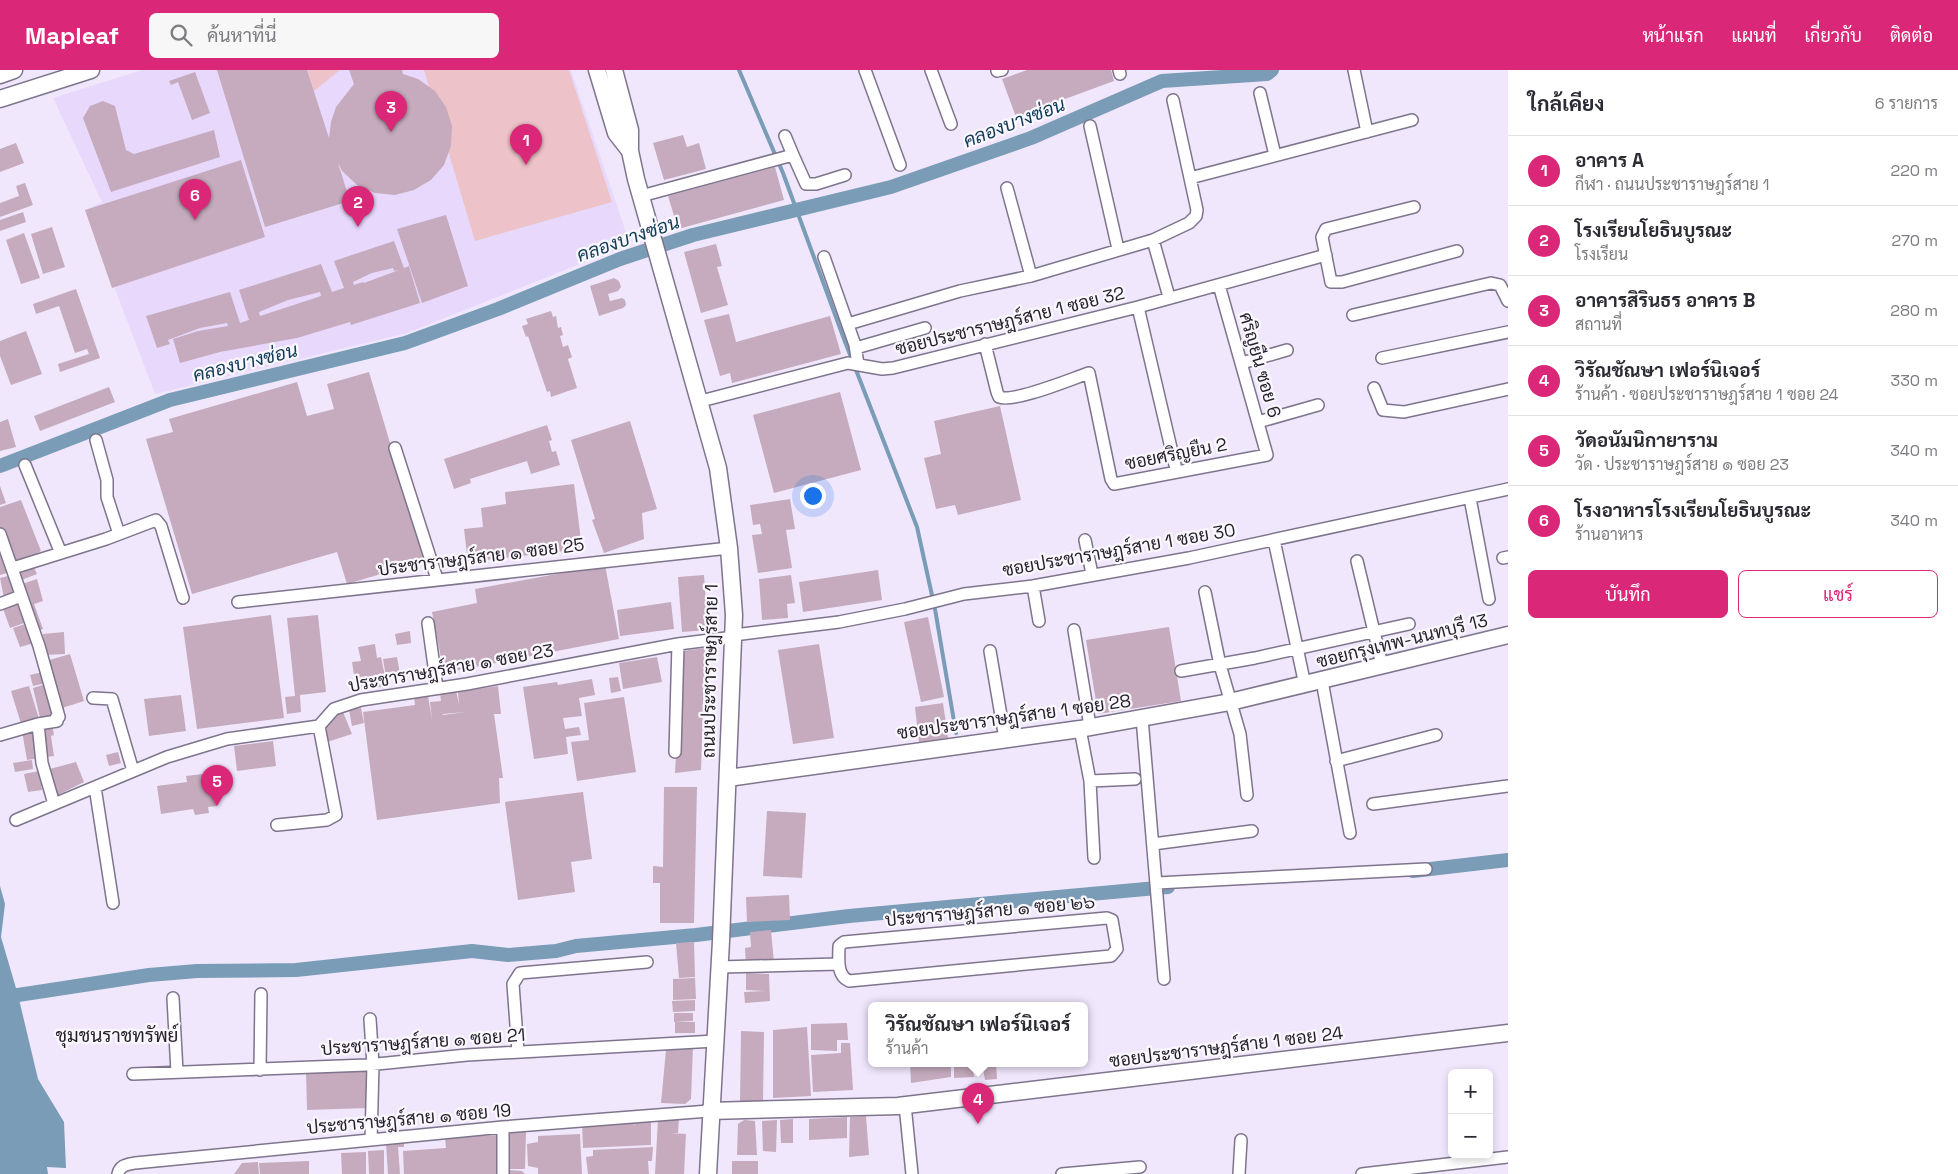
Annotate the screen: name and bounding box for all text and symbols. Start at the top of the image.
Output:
search box [149,13,499,58]
text: Mapleaf [25,20,119,51]
icon: search [167,21,195,49]
text: ค้นหาที่นี่ [207,23,277,48]
text: หน้าแรก [1642,24,1704,47]
text: แผนที่ [1732,24,1776,47]
text: เกี่ยวกับ [1804,24,1862,47]
text: ติดต่อ [1890,24,1933,47]
text: ใกล้เคียง [1528,90,1604,117]
pin: 3 [375,91,407,132]
water label: คลองบางซ่อน [960,92,1069,153]
text: 6 รายการ [1875,93,1938,114]
pin: 1 [510,124,542,165]
text: อาคาร A [1575,148,1644,173]
text: 1 [1540,160,1548,181]
text: 220 m [1891,160,1938,181]
text: กีฬา · ถนนประชาราษฎร์สาย 1 [1575,174,1769,195]
pin: 6 [179,179,211,220]
pin: 2 [342,186,374,227]
water label: คลองบางซ่อน [573,209,683,268]
text: โรงเรียนโยธินบูรณะ [1575,218,1732,243]
text: 2 [1539,230,1549,251]
text: 270 m [1891,230,1938,251]
text: โรงเรียน [1575,244,1628,265]
street label: ซอยประชาราษฎร์สาย 1 ซอย 32 [893,280,1127,361]
text: อาคารสิรินธร อาคาร B [1575,288,1755,313]
text: 3 [1539,300,1549,321]
text: 280 m [1890,300,1938,321]
street label: ศริญยืน ซอย 6 [1234,310,1286,420]
text: สถานที่ [1575,314,1622,335]
water label: คลองบางซ่อน [190,337,300,388]
text: วิรัณชัณษา เฟอร์นิเจอร์ [1575,358,1760,383]
text: 4 [1539,370,1549,391]
text: 330 m [1891,370,1938,391]
text: ร้านค้า · ซอยประชาราษฎร์สาย 1 ซอย 24 [1575,384,1839,405]
text: วัดอนัมนิกายาราม [1575,428,1718,453]
street label: ซอยศริญยืน 2 [1123,432,1229,475]
text: 5 [1539,440,1549,461]
text: 340 m [1890,440,1938,461]
text: วัด · ประชาราษฎร์สาย ๑ ซอย 23 [1575,454,1789,475]
your location [800,483,826,509]
text: โรงอาหารโรงเรียนโยธินบูรณะ [1575,498,1811,523]
text: 6 [1539,510,1549,531]
text: 340 m [1890,510,1938,531]
street label: ซอยประชาราษฎร์สาย 1 ซอย 30 [1000,517,1237,582]
text: ร้านอาหาร [1575,524,1644,545]
street label: ประชาราษฎร์สาย ๑ ซอย 25 [376,531,586,582]
button: บันทึก [1528,570,1728,618]
button: แชร์ [1738,570,1938,618]
street label: ถนนประชาราษฎร์สาย 1 [695,584,724,758]
street label: ซอยกรุงเทพ-นนทบุรี 13 [1314,607,1490,674]
street label: ประชาราษฎร์สาย ๑ ซอย 23 [346,637,556,698]
street label: ซอยประชาราษฎร์สาย 1 ซอย 28 [895,688,1132,745]
pin: 5 [201,765,233,806]
street label: ประชาราษฎร์สาย ๑ ซอย ๒๖ [884,889,1096,932]
popup [868,1002,1088,1067]
text: วิรัณชัณษา เฟอร์นิเจอร์ [885,1012,1071,1037]
street label: ซอยประชาราษฎร์สาย 1 ซอย 24 [1108,1020,1344,1073]
street label: ประชาราษฎร์สาย ๑ ซอย 21 [320,1022,526,1061]
district label: ชุมชนราชทรัพย์ [56,1023,178,1048]
text: ร้านค้า [885,1038,929,1059]
map controls [1448,1069,1493,1159]
button: + [1448,1069,1493,1114]
pin: 4 [962,1083,994,1124]
street label: ประชาราษฎร์สาย ๑ ซอย 19 [306,1097,512,1140]
button: − [1448,1114,1493,1159]

